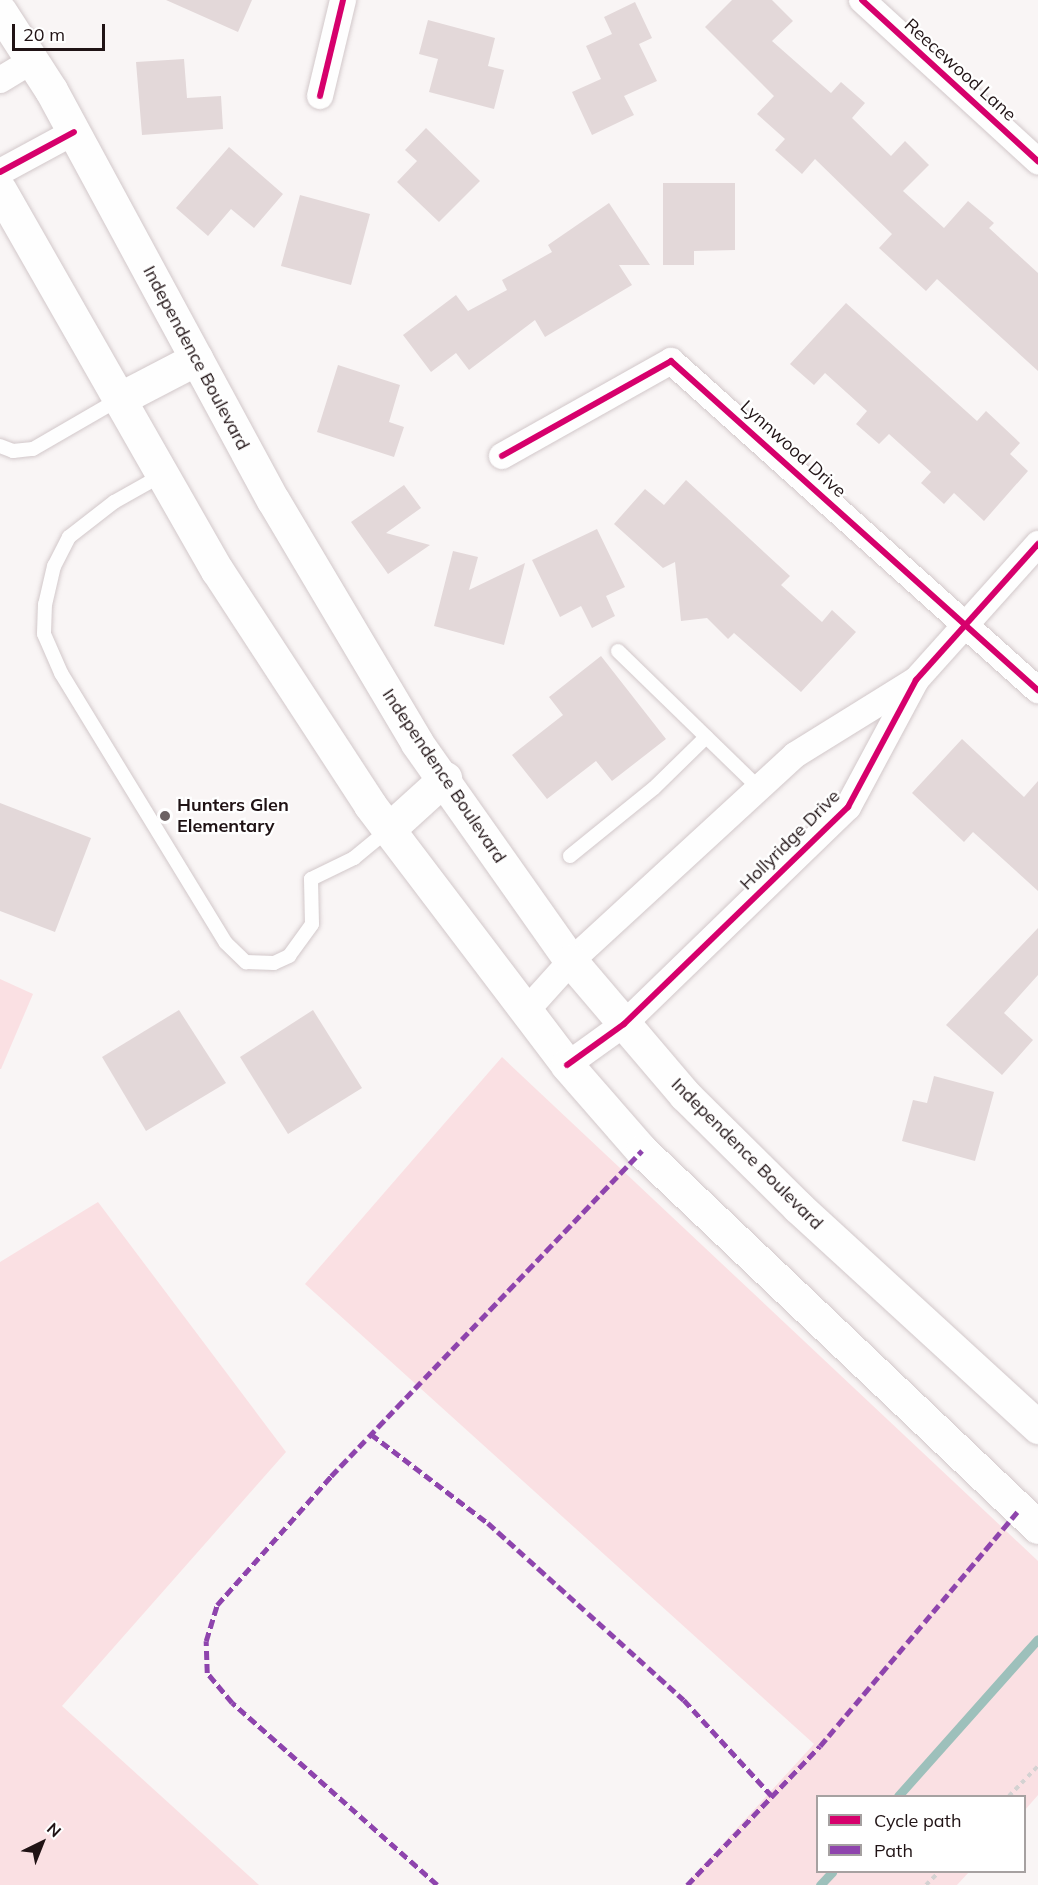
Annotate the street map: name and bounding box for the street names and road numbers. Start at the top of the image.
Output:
street label: Reecewood Lane [900,14,1020,126]
street label: Independence Boulevard [138,262,254,454]
street label: Lynnwood Drive [736,396,850,502]
street label: Independence Boulevard [378,685,510,867]
street label: Hollyridge Drive [735,785,845,895]
street label: Independence Boulevard [667,1074,827,1234]

